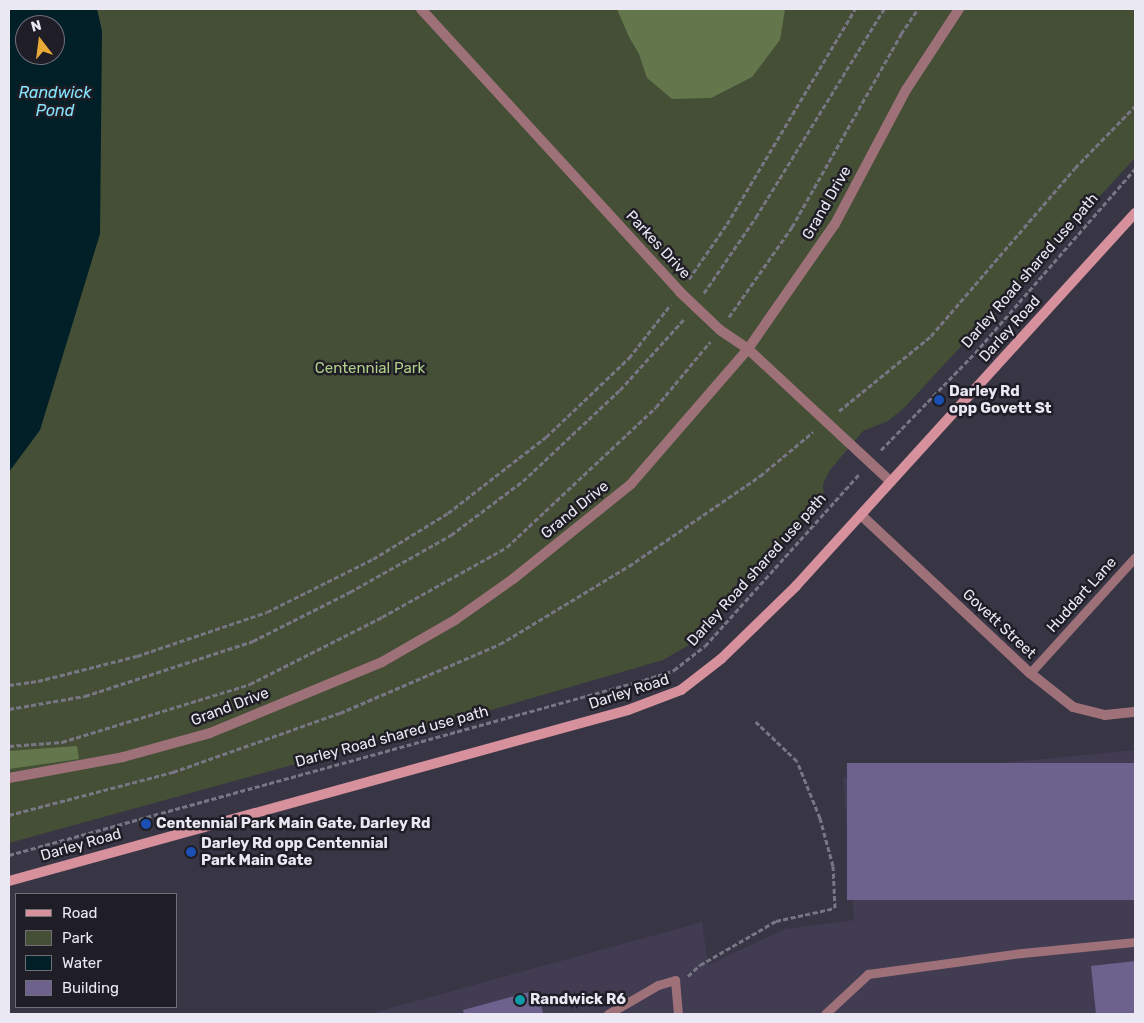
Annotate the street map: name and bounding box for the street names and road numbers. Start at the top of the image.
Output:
street label: Grand Drive [799,163,855,243]
street label: Darley Road shared use path [958,190,1102,352]
street label: Parkes Drive [622,207,694,283]
street label: Darley Road [975,292,1045,366]
street label: Grand Drive [538,477,612,543]
street label: Darley Road shared use path [683,490,831,650]
street label: Huddart Lane [1043,554,1121,636]
street label: Govett Street [959,585,1039,663]
street label: Darley Road [586,671,672,713]
street label: Grand Drive [189,684,271,730]
street label: Darley Road shared use path [293,702,491,772]
street label: Darley Road [38,825,124,865]

